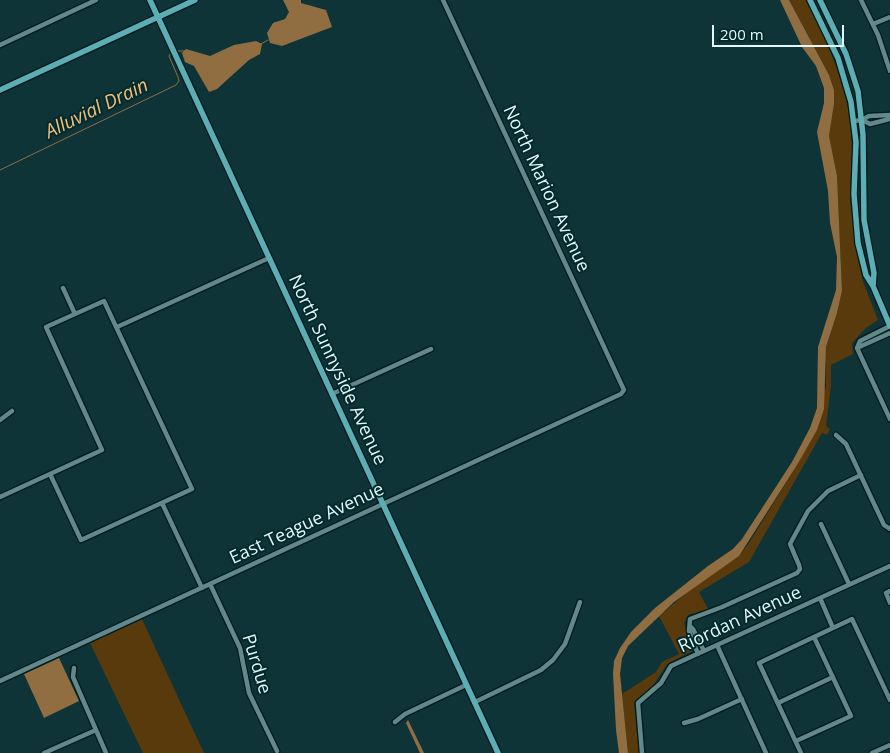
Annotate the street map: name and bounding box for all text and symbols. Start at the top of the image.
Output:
scale bar [715,15,848,47]
text: 200 m [720,24,764,44]
water label: Alluvial Drain [42,74,152,144]
street label: North Marion Avenue [498,102,594,276]
street label: North Sunnyside Avenue [283,271,391,469]
street label: East Teague Avenue [226,479,388,569]
street label: Riordan Avenue [675,582,805,658]
street label: Purdue [237,631,275,697]

